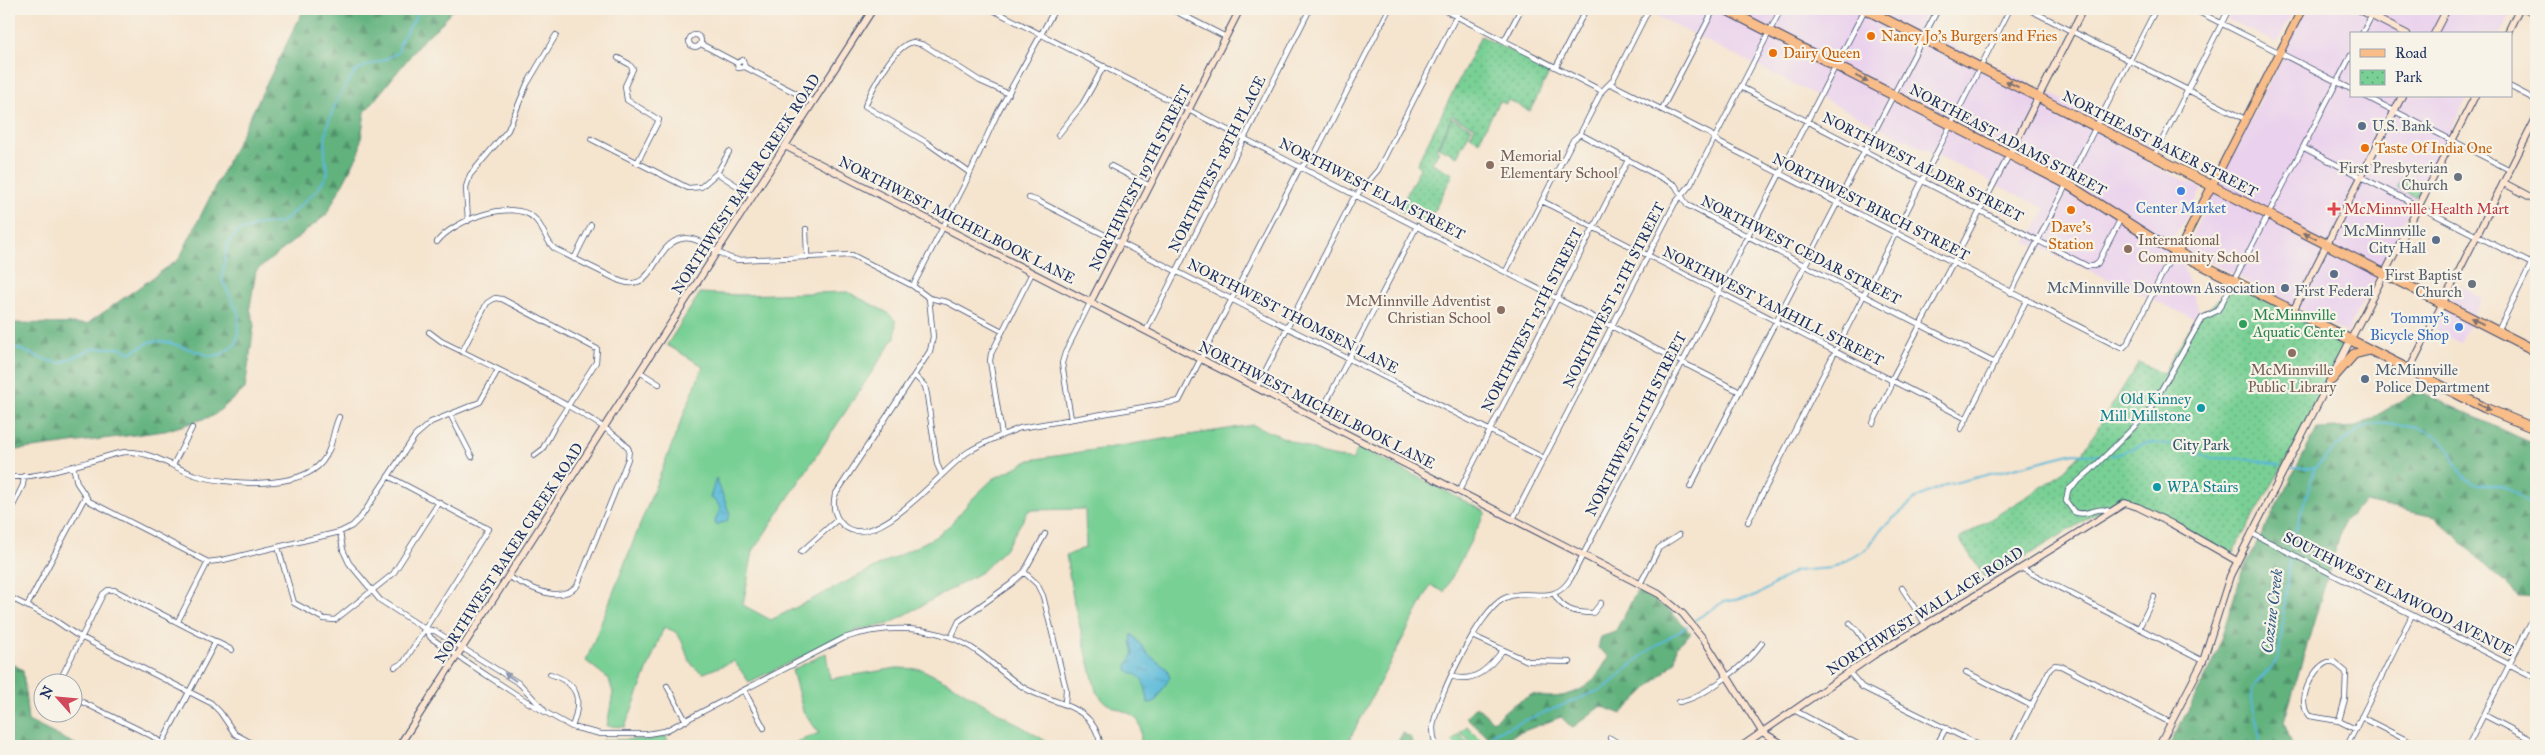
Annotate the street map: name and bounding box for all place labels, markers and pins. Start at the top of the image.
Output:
place label: Nancy Jo's Burgers and Fries [1881,27,2057,46]
marker: Nancy Jo's Burgers and Fries [1865,30,1877,42]
place label: Dairy Queen [1783,44,1860,62]
marker: Dairy Queen [1767,47,1779,59]
place label: U.S. Bank [2372,117,2433,135]
marker: U.S. Bank [2356,120,2368,132]
place label: Taste Of India One [2375,139,2492,157]
marker: Taste Of India One [2359,142,2371,154]
place label: Memorial Elementary School [1500,147,1619,182]
marker: Memorial Elementary School [1484,159,1496,171]
place label: First Presbyterian Church [2339,159,2449,194]
marker: First Presbyterian Church [2452,171,2464,183]
marker: Center Market [2175,185,2187,197]
place label: Center Market [2136,199,2227,217]
place label: McMinnville Health Mart [2344,200,2510,218]
marker: McMinnville Health Mart [2328,203,2340,215]
marker: Dave's Station [2065,204,2077,216]
place label: Dave's Station [2048,218,2094,253]
place label: McMinnville City Hall [2343,222,2427,257]
place label: International Community School [2138,231,2260,266]
marker: McMinnville City Hall [2430,234,2442,246]
marker: International Community School [2122,243,2134,255]
place label: First Baptist Church [2384,266,2463,301]
marker: First Federal [2328,268,2340,280]
marker: First Baptist Church [2466,278,2478,290]
place label: McMinnville Downtown Association [2047,279,2275,297]
marker: McMinnville Downtown Association [2279,282,2291,294]
place label: First Federal [2294,282,2374,300]
place label: McMinnville Adventist Christian School [1346,292,1492,327]
marker: McMinnville Adventist Christian School [1495,304,1507,316]
place label: McMinnville Aquatic Center [2252,306,2345,342]
place label: Tommy's Bicycle Shop [2370,309,2449,344]
marker: McMinnville Aquatic Center [2237,318,2249,330]
marker: Tommy's Bicycle Shop [2453,321,2465,333]
marker: McMinnville Public Library [2286,347,2298,359]
place label: McMinnville Public Library [2248,361,2337,396]
place label: McMinnville Police Department [2375,361,2490,396]
marker: McMinnville Police Department [2359,373,2371,385]
place label: Old Kinney Mill Millstone [2100,390,2192,425]
marker: Old Kinney Mill Millstone [2195,402,2207,414]
place label: WPA Stairs [2167,478,2238,496]
marker: WPA Stairs [2151,481,2163,493]

